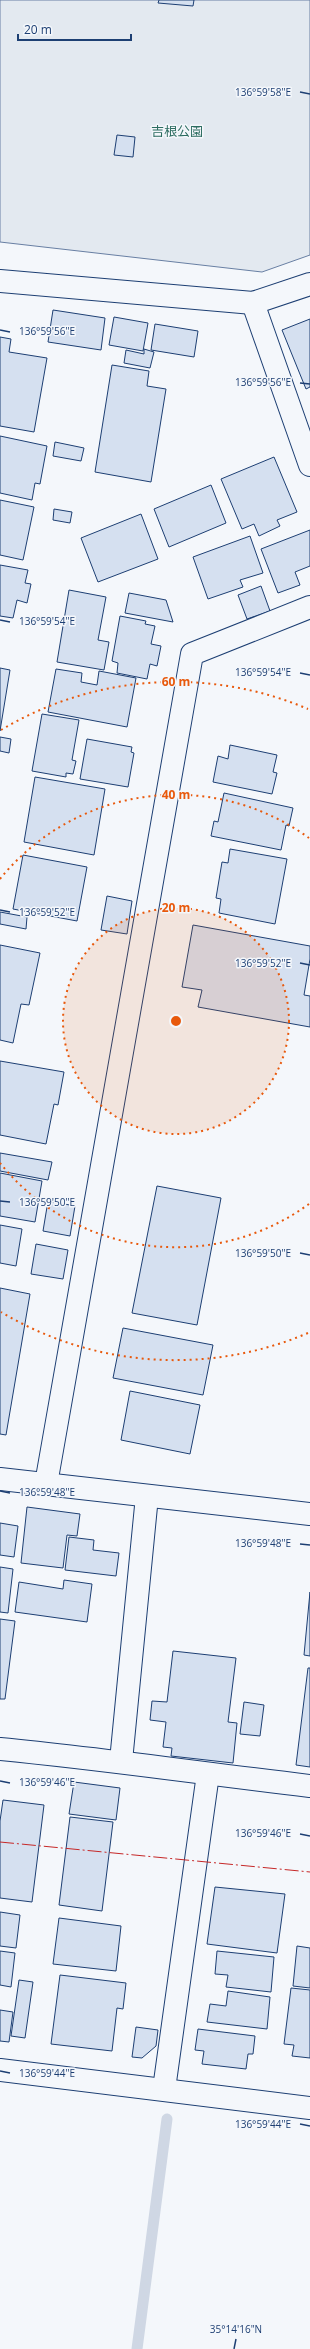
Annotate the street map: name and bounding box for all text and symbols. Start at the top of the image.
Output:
scale bar [18,16,131,42]
text: 20 m [24,21,52,38]
text: 136°59'58"E [235,85,291,99]
park label: 吉根公園 [151,122,203,140]
text: 136°59'56"E [19,324,75,338]
text: 136°59'56"E [235,375,291,389]
text: 136°59'54"E [19,614,75,628]
text: 136°59'54"E [235,665,291,679]
text: 60 m [162,673,190,690]
text: 40 m [162,786,190,803]
text: 20 m [162,899,190,916]
text: 136°59'52"E [19,905,75,919]
text: 136°59'52"E [235,956,291,970]
centre of rings [169,1014,183,1028]
text: 136°59'50"E [19,1195,75,1209]
text: 136°59'50"E [235,1246,291,1260]
text: 136°59'48"E [19,1485,75,1499]
text: 136°59'48"E [235,1536,291,1550]
text: 136°59'46"E [19,1775,75,1789]
text: 136°59'46"E [235,1826,291,1840]
text: 136°59'44"E [19,2066,75,2080]
text: 136°59'44"E [235,2117,291,2131]
text: 35°14'16"N [210,2322,262,2336]

